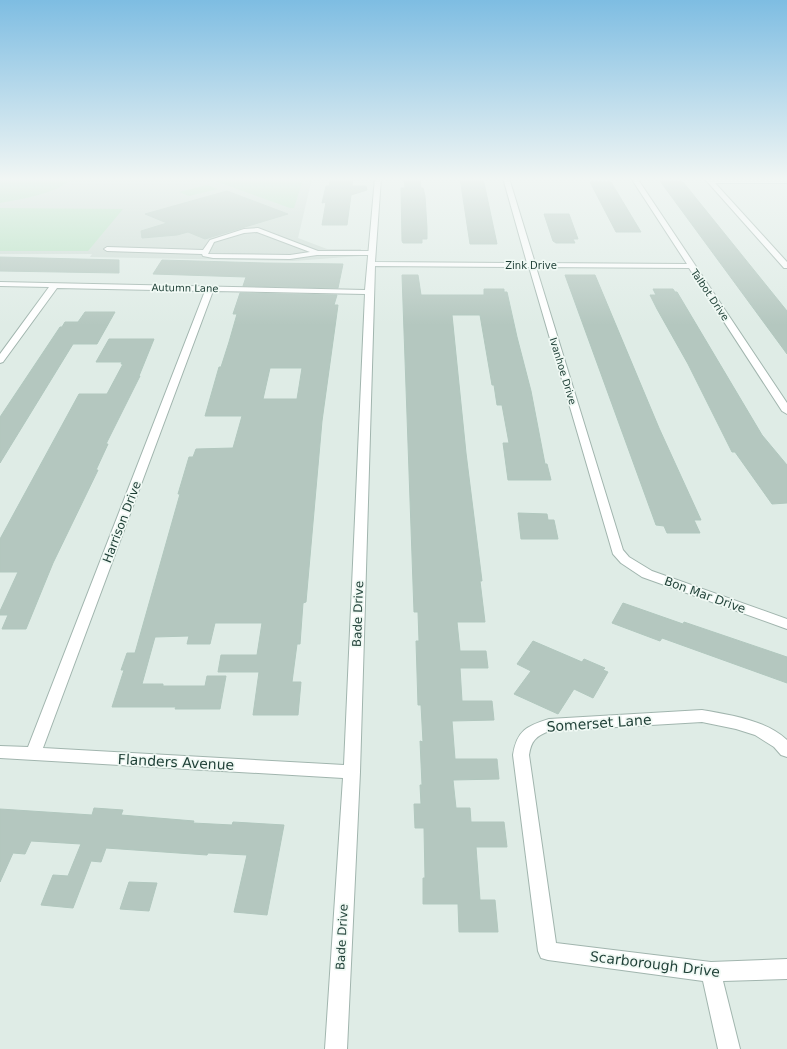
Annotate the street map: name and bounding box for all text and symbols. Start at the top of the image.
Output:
street label: Zink Drive [505,260,557,271]
street label: Talbot Drive [688,266,731,323]
street label: Autumn Lane [151,282,219,294]
street label: Ivanhoe Drive [548,336,578,406]
street label: Harrison Drive [100,479,144,565]
street label: Bon Mar Drive [662,574,748,616]
street label: Bade Drive [350,581,366,647]
street label: Somerset Lane [546,711,652,735]
street label: Flanders Avenue [117,751,235,773]
street label: Bade Drive [333,903,351,971]
street label: Scarborough Drive [589,948,721,980]

